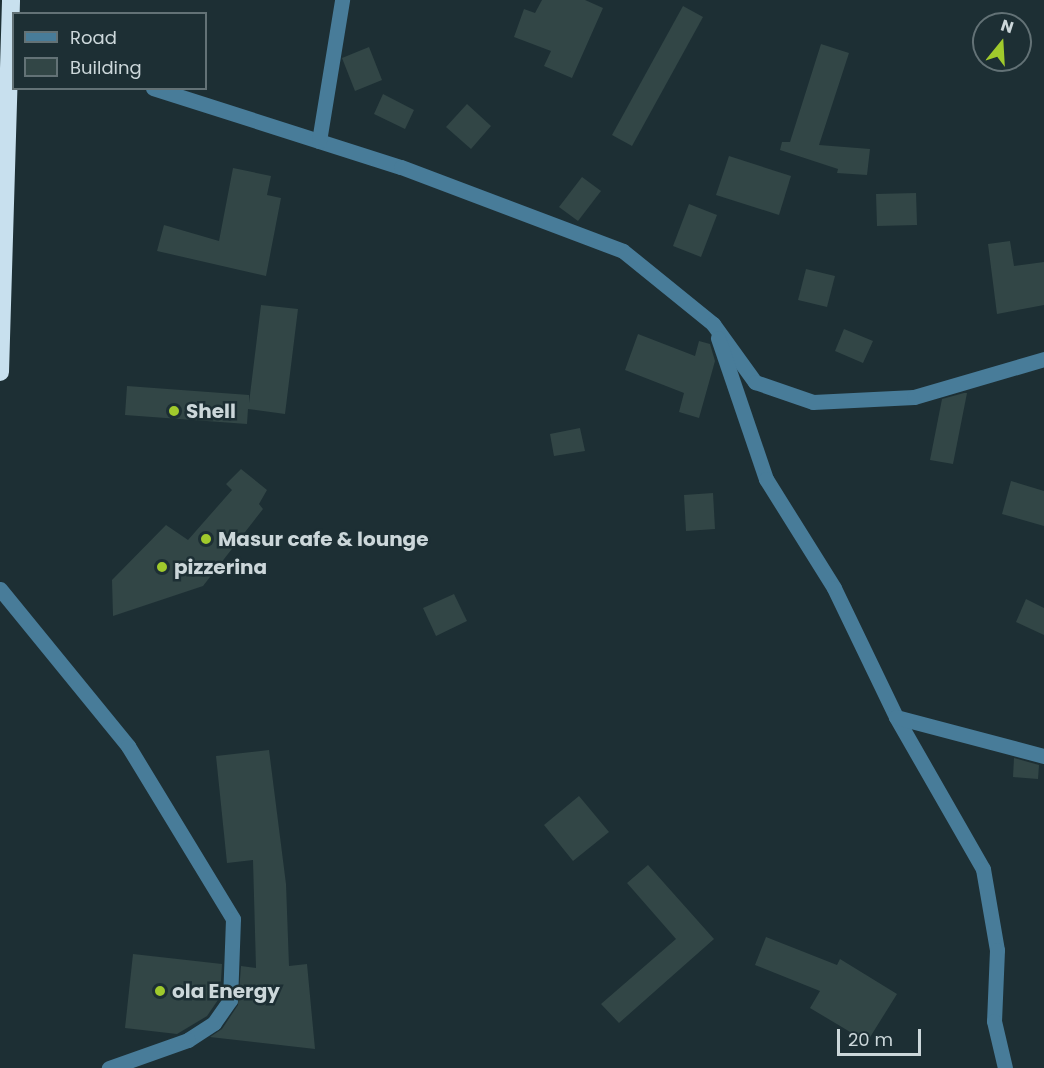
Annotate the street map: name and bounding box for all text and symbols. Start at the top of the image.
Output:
legend [12,12,207,90]
north arrow [972,12,1032,72]
text: N [998,14,1016,39]
text: Road [70,25,117,50]
text: Building [70,55,142,80]
place label: Shell [186,399,236,423]
marker: Shell [167,404,181,418]
place label: Masur cafe & lounge [218,527,429,551]
marker: Masur cafe & lounge [199,532,213,546]
place label: pizzerina [174,555,267,579]
marker: pizzerina [155,560,169,574]
place label: ola Energy [172,979,280,1003]
marker: ola Energy [153,984,167,998]
scale bar [840,1017,924,1055]
text: 20 m [848,1027,893,1052]

